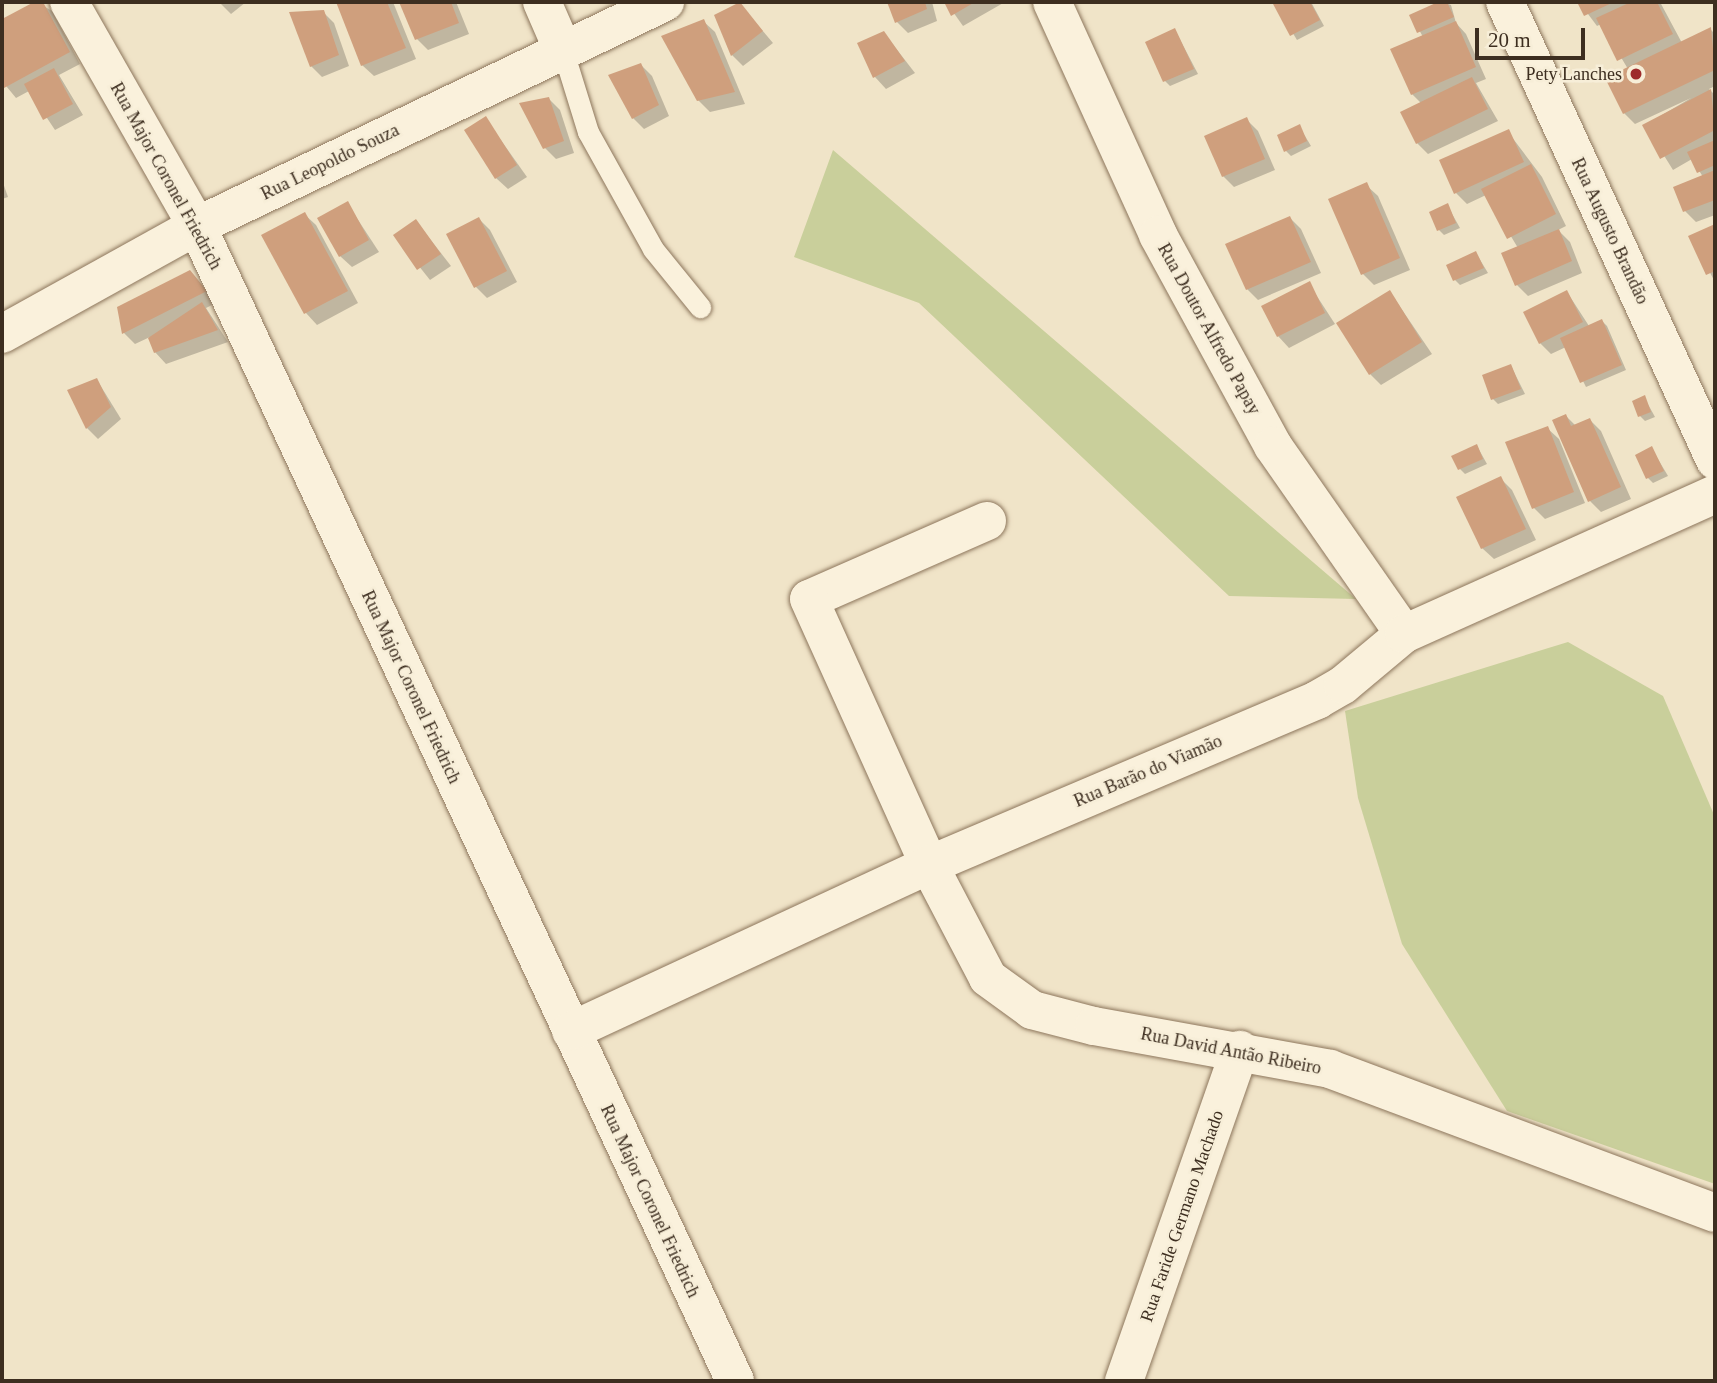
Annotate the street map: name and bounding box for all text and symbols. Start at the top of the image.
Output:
scale bar [1479,14,1589,58]
text: 20 m [1488,28,1531,52]
place label: Pety Lanches [1526,63,1622,85]
marker: Pety Lanches [1628,66,1644,82]
street label: Rua Major Coronel Friedrich [106,79,226,273]
street label: Rua Leopoldo Souza [257,119,403,205]
street label: Rua Augusto Brandão [1566,154,1654,308]
street label: Rua Doutor Alfredo Papay [1153,239,1265,419]
street label: Rua Major Coronel Friedrich [357,587,465,787]
street label: Rua Barão do Viamão [1070,730,1226,812]
street label: Rua David Antão Ribeiro [1138,1023,1324,1079]
street label: Rua Major Coronel Friedrich [596,1101,704,1301]
street label: Rua Faride Germano Machado [1136,1107,1228,1325]

